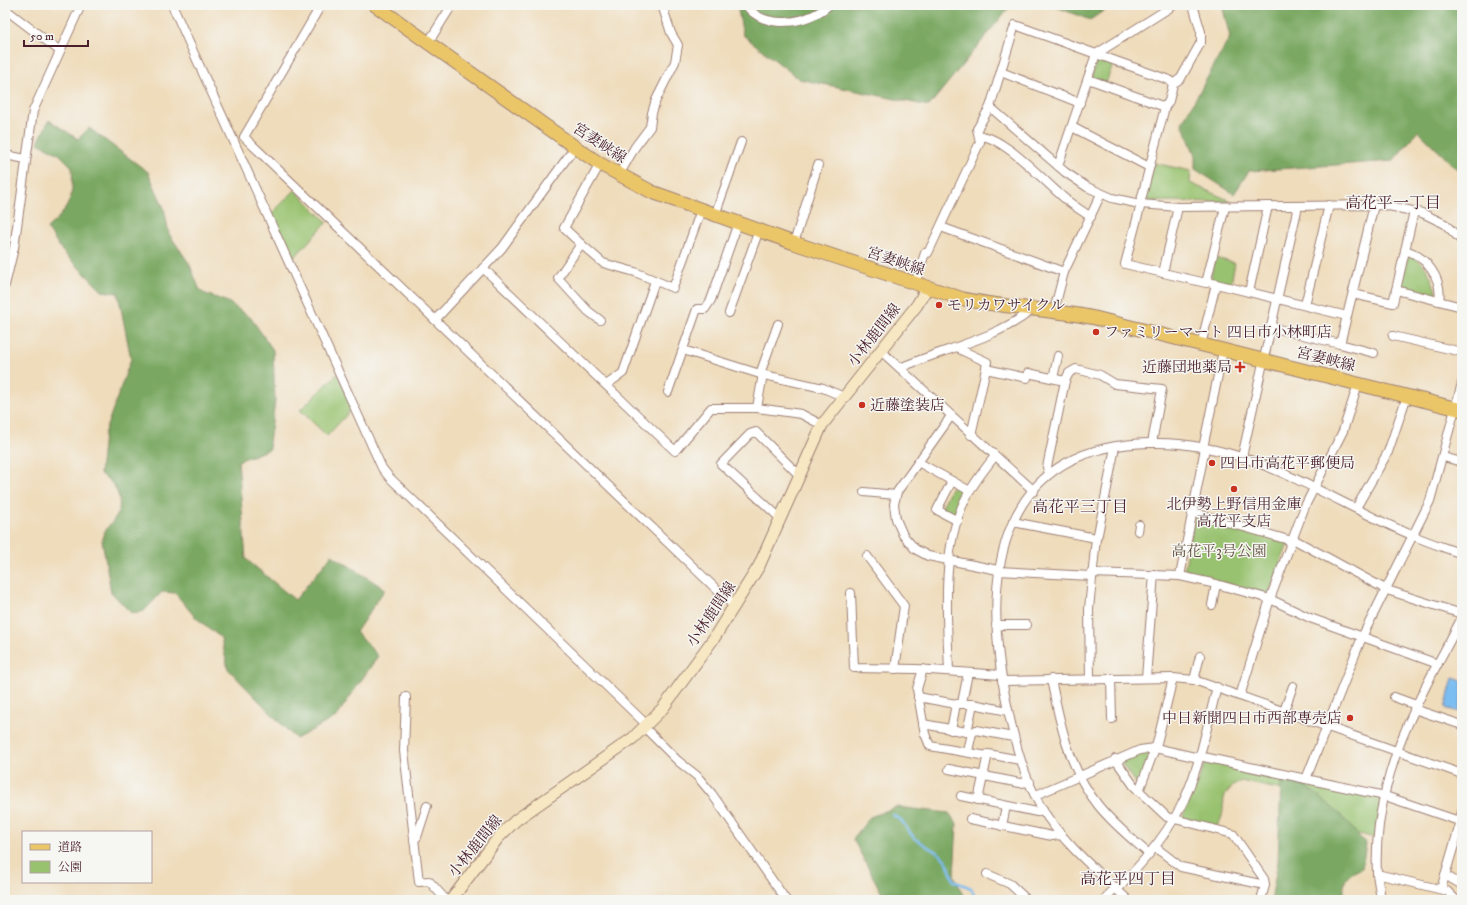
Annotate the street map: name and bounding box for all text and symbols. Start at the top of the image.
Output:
scale bar [24,22,88,48]
text: 50 m [30,29,54,44]
street label: 宮妻峡線 [569,119,630,168]
district label: 高花平一丁目 [1345,193,1441,213]
street label: 宮妻峡線 [864,243,927,280]
place label: モリカワサイクル [947,296,1065,315]
street label: 小林鹿間線 [844,300,905,371]
marker: モリカワサイクル [934,300,944,310]
place label: ファミリーマート 四日市小林町店 [1104,323,1332,342]
marker: ファミリーマート 四日市小林町店 [1091,327,1101,337]
street label: 宮妻峡線 [1294,343,1357,376]
place label: 近藤団地薬局 [1142,358,1232,377]
marker: 近藤団地薬局 [1235,362,1245,372]
place label: 近藤塗装店 [870,396,945,415]
marker: 近藤塗装店 [857,400,867,410]
place label: 四日市高花平郵便局 [1220,454,1355,473]
marker: 四日市高花平郵便局 [1207,458,1217,468]
marker: 北伊勢上野信用金庫 高花平支店 [1229,484,1239,494]
place label: 北伊勢上野信用金庫 高花平支店 [1166,495,1302,531]
district label: 高花平三丁目 [1032,497,1128,517]
park label: 高花平3号公園 [1171,542,1267,561]
street label: 小林鹿間線 [683,578,740,651]
place label: 中日新聞四日市西部専売店 [1162,709,1342,728]
marker: 中日新聞四日市西部専売店 [1345,713,1355,723]
street label: 小林鹿間線 [444,811,506,881]
legend [22,831,152,883]
text: 道路 [58,840,82,855]
text: 公園 [58,860,82,875]
district label: 高花平四丁目 [1080,869,1176,889]

